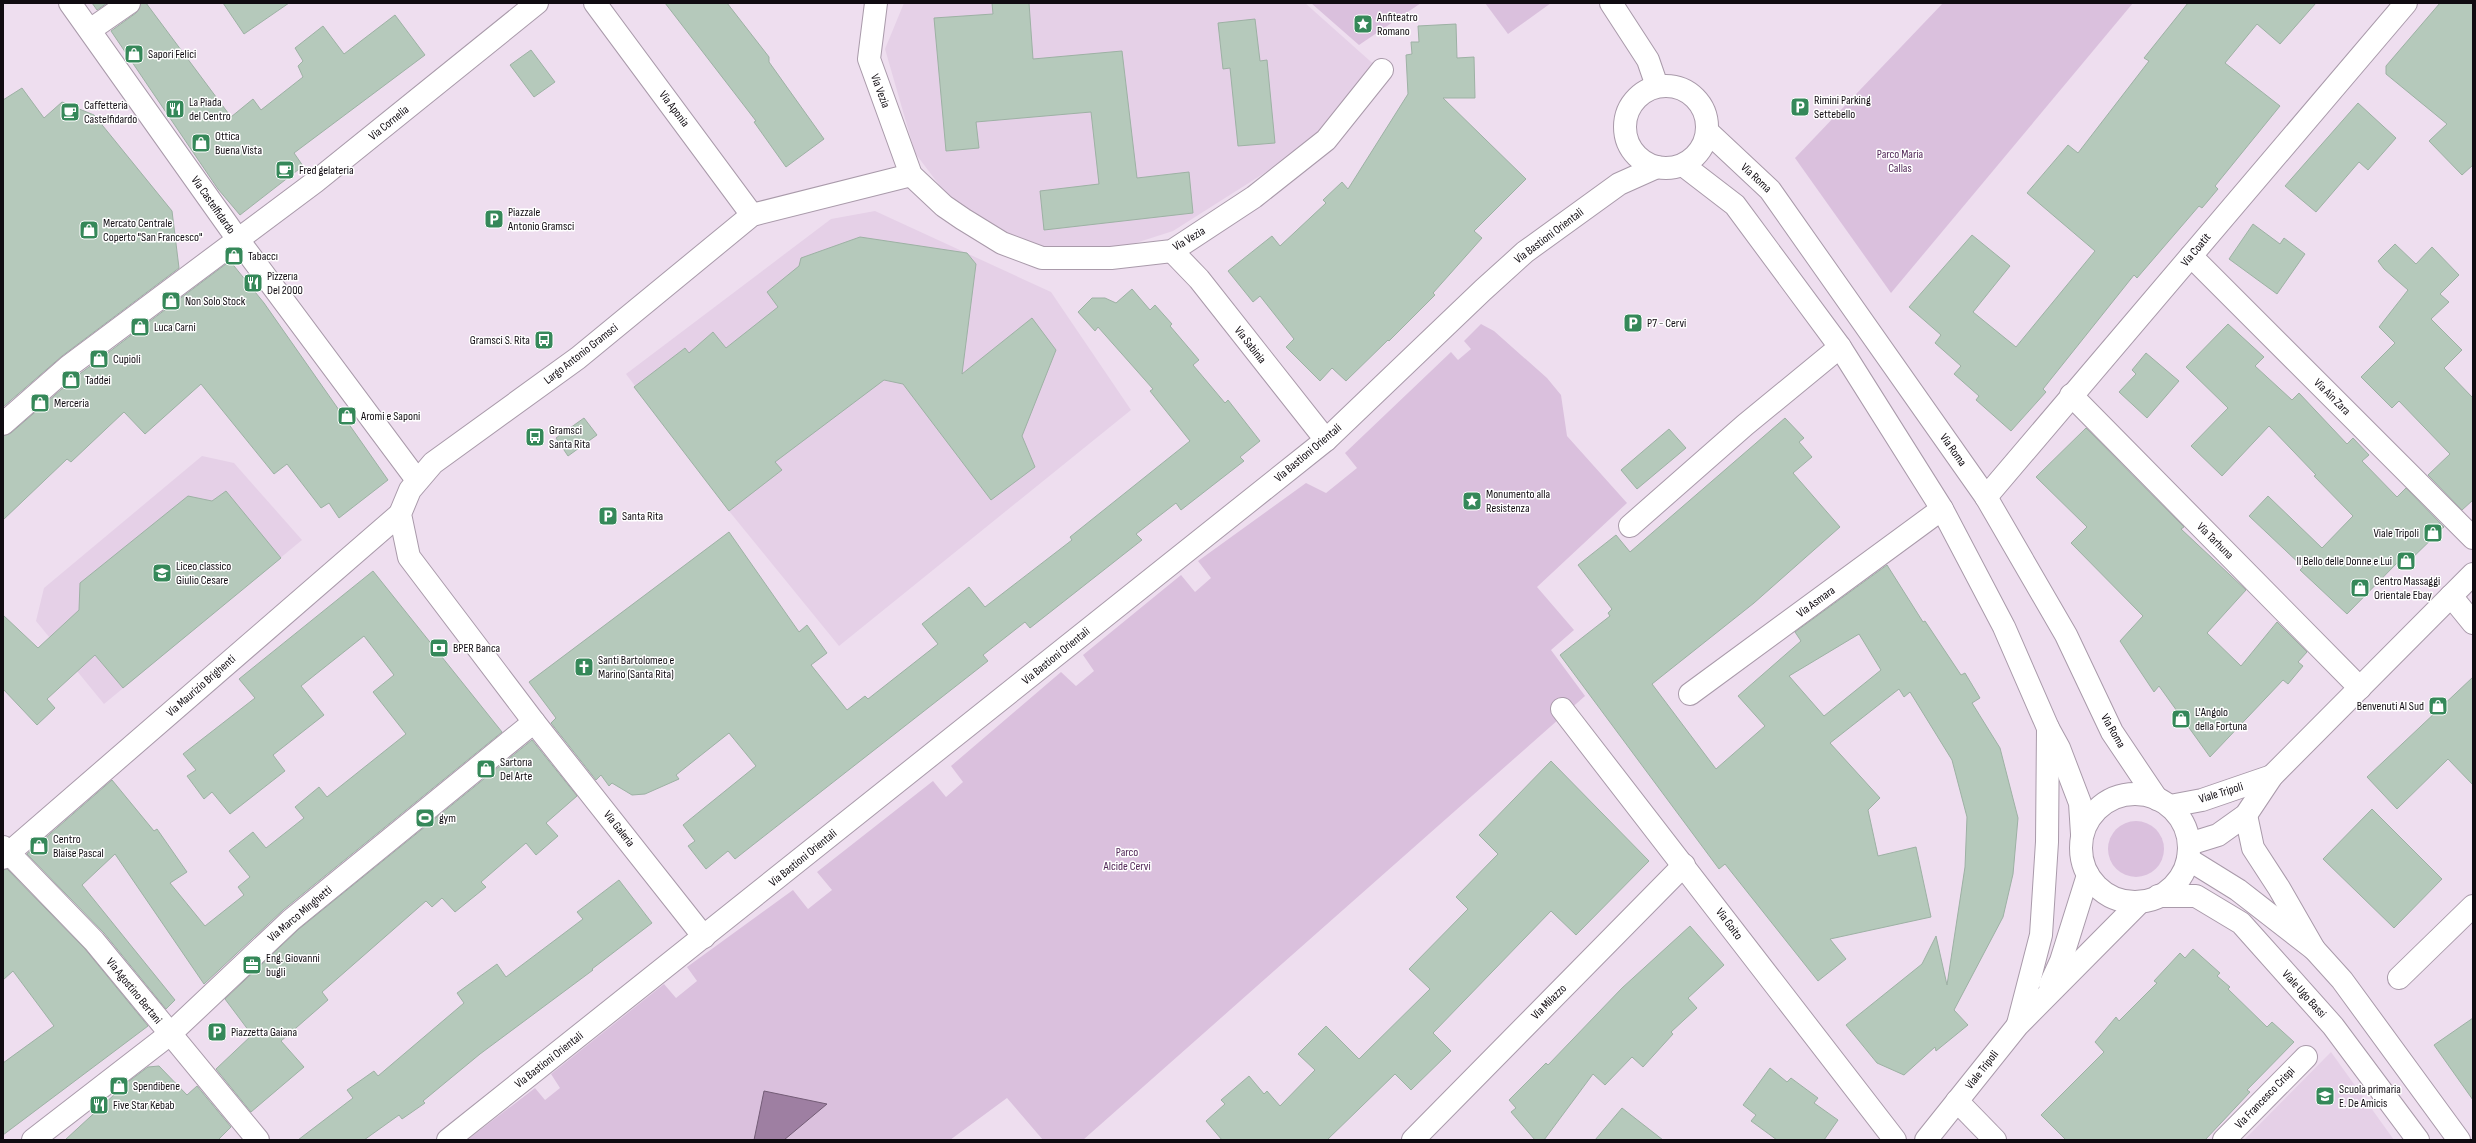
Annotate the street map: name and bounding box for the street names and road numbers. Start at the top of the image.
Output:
street label: Via Vezia [867,72,893,110]
street label: Via Aponia [656,88,693,130]
street label: Via Cornelia [366,102,413,144]
street label: Via Roma [1737,160,1775,196]
street label: Via Castelfidardo [188,173,238,237]
street label: Via Bastioni Orientali [1511,205,1587,267]
street label: Via Vezia [1170,223,1208,254]
street label: Via Coatit [2178,230,2215,270]
street label: Largo Antonio Gramsci [541,320,621,388]
street label: Via Sabinia [1231,323,1269,367]
street label: Via Ain Zara [2310,375,2354,419]
street label: Via Bastioni Orientali [1271,421,1345,485]
street label: Via Roma [1936,431,1970,470]
street label: Via Tarhuna [2193,519,2237,563]
street label: Via Asmara [1794,583,1838,621]
street label: Via Bastioni Orientali [1019,624,1093,688]
street label: Via Maurizio Brighenti [163,652,239,720]
street label: Via Roma [2097,711,2129,751]
street label: Viale Tripoli [2197,779,2245,807]
street label: Via Galeria [600,808,638,850]
street label: Via Bastioni Orientali [766,826,840,890]
street label: Via Marco Minghetti [265,883,335,945]
street label: Via Goito [1712,905,1746,943]
street label: Via Agostino Bertani [103,955,165,1027]
street label: Viale Ugo Bassi [2279,967,2329,1021]
street label: Via Milazzo [1528,981,1570,1023]
street label: Via Bastioni Orientali [512,1028,586,1092]
street label: Viale Tripoli [1962,1047,2002,1093]
street label: Via Francesco Crispi [2232,1064,2298,1132]

